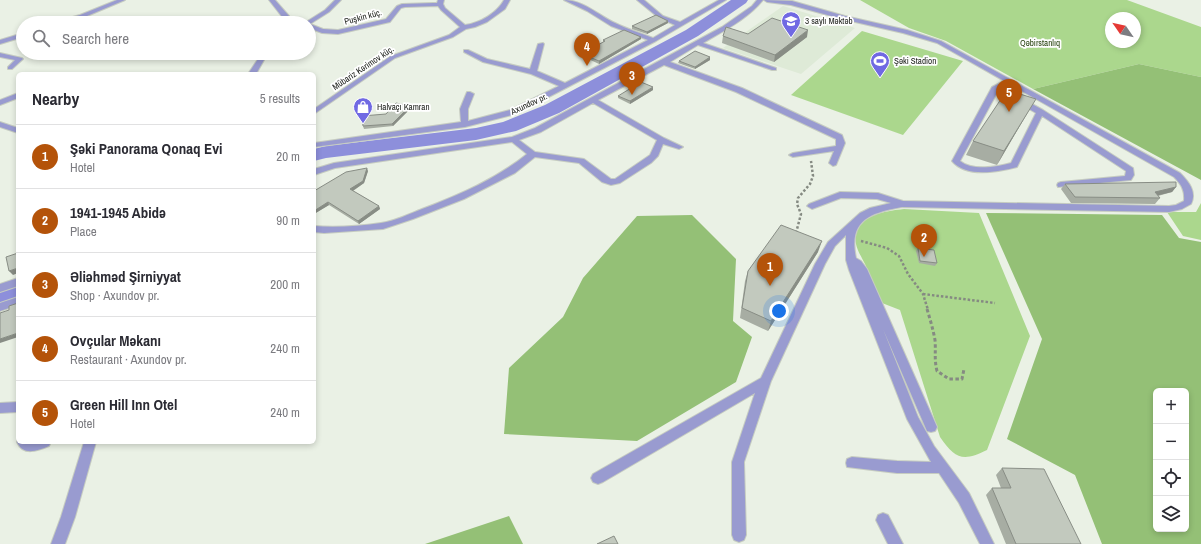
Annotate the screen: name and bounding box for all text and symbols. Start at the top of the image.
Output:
street label: Puşkin küç. [343,6,383,28]
school or university icon: 3 saylı Məktəb [780,10,802,38]
north arrow [1105,12,1141,48]
place label: 3 saylı Məktəb [805,15,853,27]
search box [16,16,316,60]
icon: search [30,27,52,49]
text: Search here [62,28,129,49]
pin: 4 [574,33,600,66]
park label: Qəbirstanlıq [1020,37,1060,49]
street label: Mübariz Kərimov küç. [330,43,396,93]
sports icon: Şəki Stadion [869,50,891,78]
place label: Şəki Stadion [894,55,936,67]
pin: 3 [619,62,645,95]
pin: 5 [996,79,1022,112]
text: Nearby [32,87,79,110]
text: 5 results [260,90,300,107]
street label: Axundov pr. [508,90,549,118]
shop icon: Halvaçı Kamran [352,96,374,124]
place label: Halvaçı Kamran [377,101,430,113]
text: Şəki Panorama Qonaq Evi [70,138,222,159]
text: 1 [42,148,48,165]
text: 20 m [276,148,300,165]
text: Hotel [70,159,95,176]
text: 1941-1945 Abidə [70,202,166,223]
text: 2 [42,212,48,229]
text: 90 m [276,212,300,229]
text: Place [70,223,97,240]
pin: 2 [911,224,937,257]
pin: 1 [757,253,783,286]
text: Əliəhməd Şirniyyat [70,266,181,287]
text: 3 [42,276,48,293]
text: 200 m [270,276,300,293]
text: Shop · Axundov pr. [70,287,160,304]
your location [769,301,789,321]
text: Ovçular Məkanı [70,330,161,351]
text: 4 [42,340,48,357]
text: 240 m [270,340,300,357]
text: Restaurant · Axundov pr. [70,351,187,368]
map controls [1153,388,1189,532]
button: + [1153,388,1189,424]
text: Green Hill Inn Otel [70,394,177,415]
text: 5 [42,404,48,421]
text: 240 m [270,404,300,421]
text: Hotel [70,415,95,432]
button: − [1153,424,1189,460]
button: locate [1153,460,1189,496]
button: layers [1153,496,1189,532]

